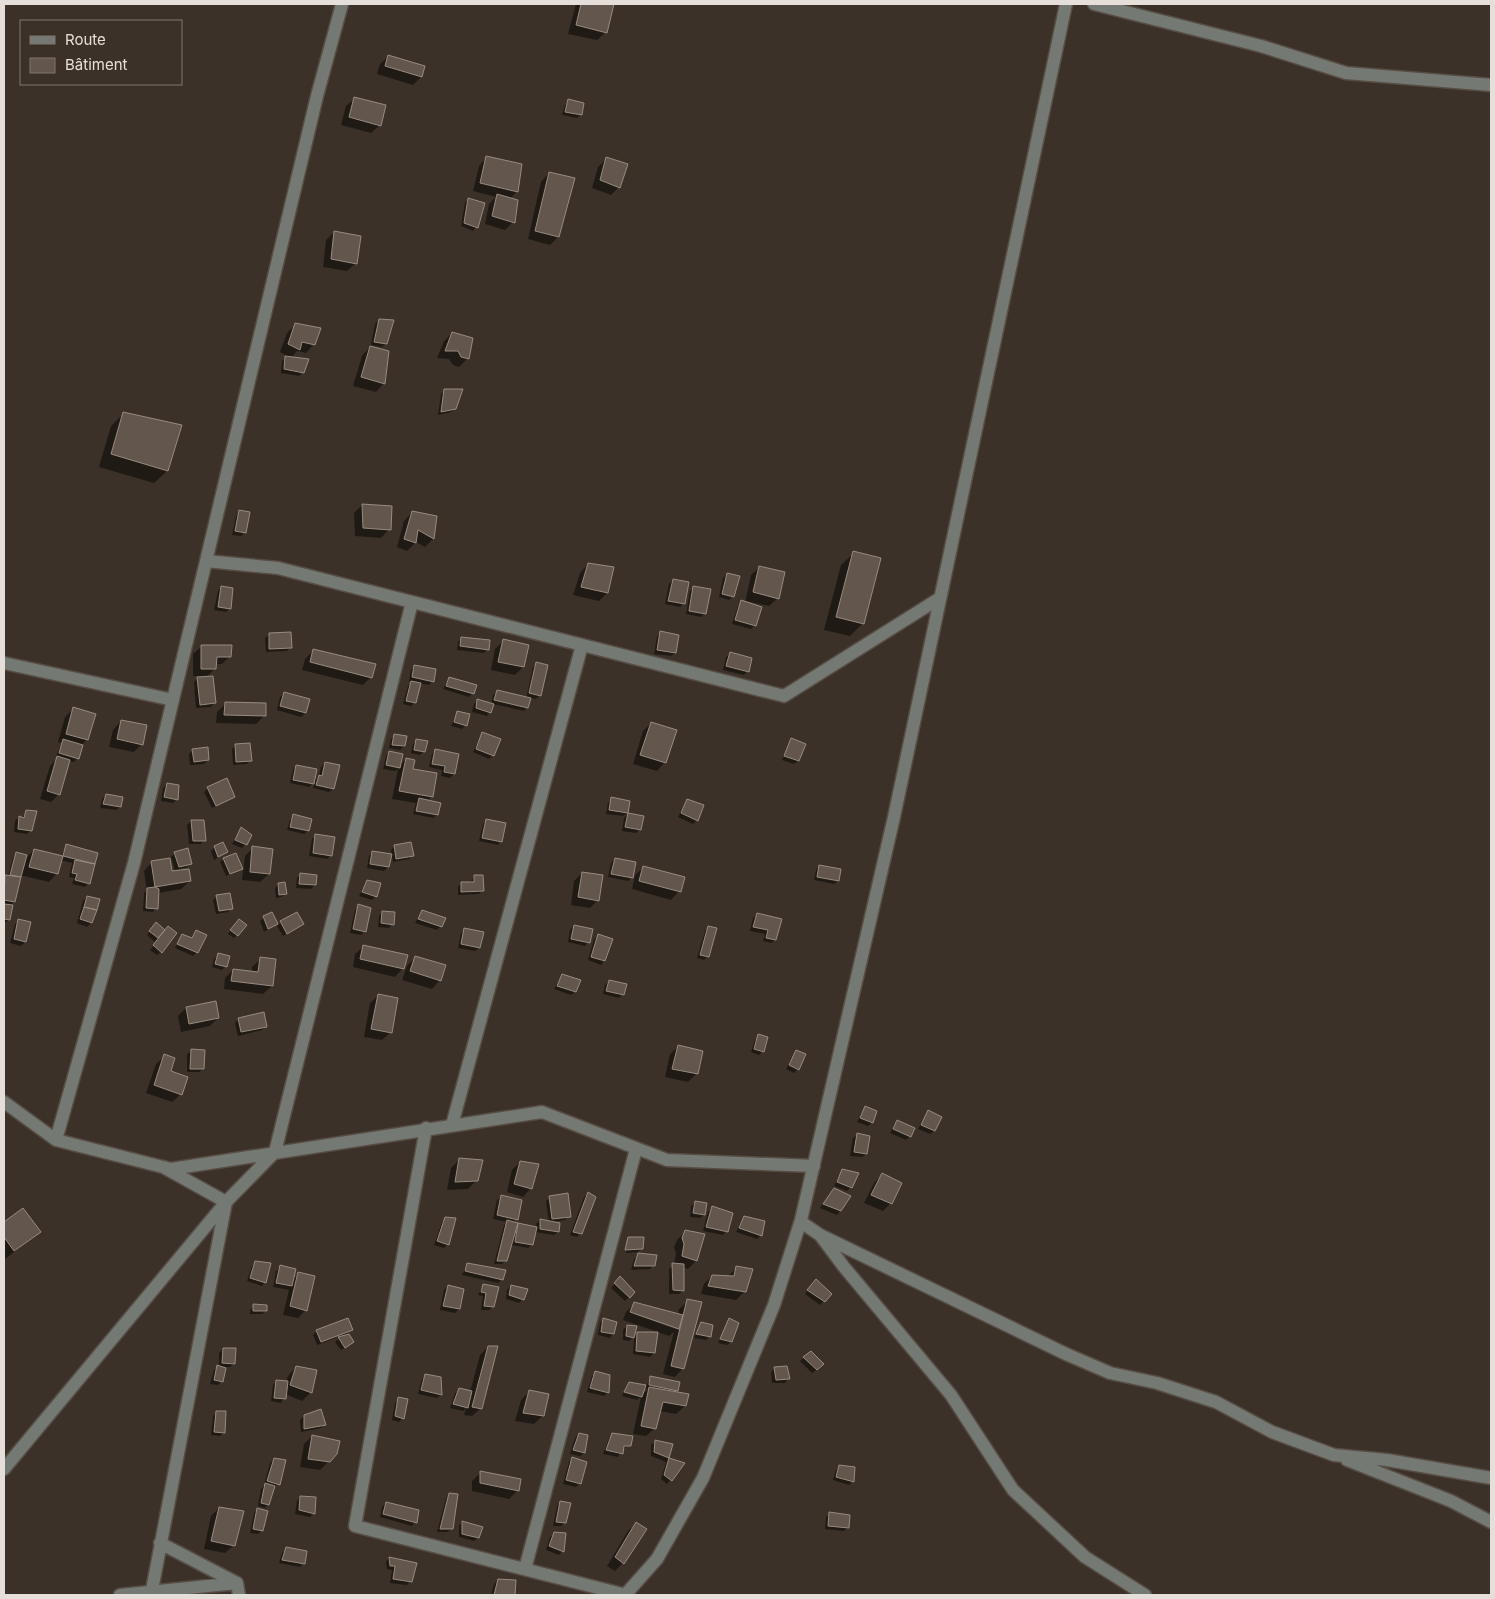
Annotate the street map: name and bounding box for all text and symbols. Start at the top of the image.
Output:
legend [20,20,182,85]
text: Route [65,30,106,49]
text: Bâtiment [65,55,128,74]

